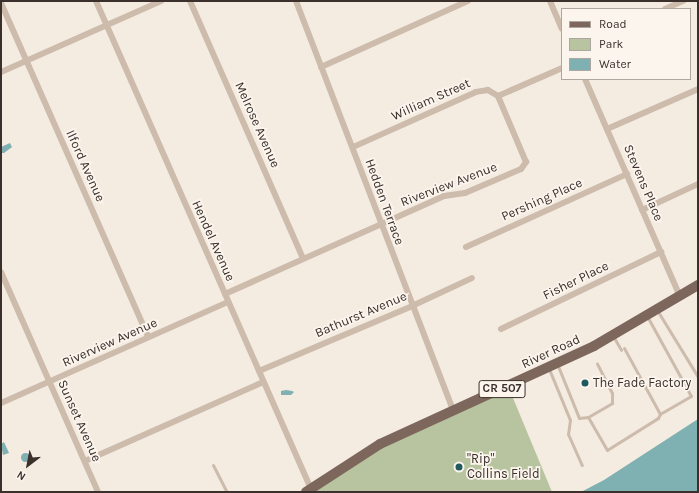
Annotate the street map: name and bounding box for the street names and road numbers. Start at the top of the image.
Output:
street label: William Street [389,76,473,124]
street label: Melrose Avenue [231,80,283,170]
street label: Ilford Avenue [62,128,108,204]
street label: Stevens Place [620,142,666,224]
street label: Hedden Terrace [361,157,407,247]
street label: Riverview Avenue [399,159,499,211]
street label: Pershing Place [499,175,585,225]
street label: Hendel Avenue [188,198,238,284]
street label: Fisher Place [541,258,611,304]
street label: Bathurst Avenue [313,289,409,341]
street label: Riverview Avenue [60,315,160,371]
street label: River Road [519,332,583,372]
street label: Sunset Avenue [54,378,104,464]
road number: CR 507 [478,379,526,399]

